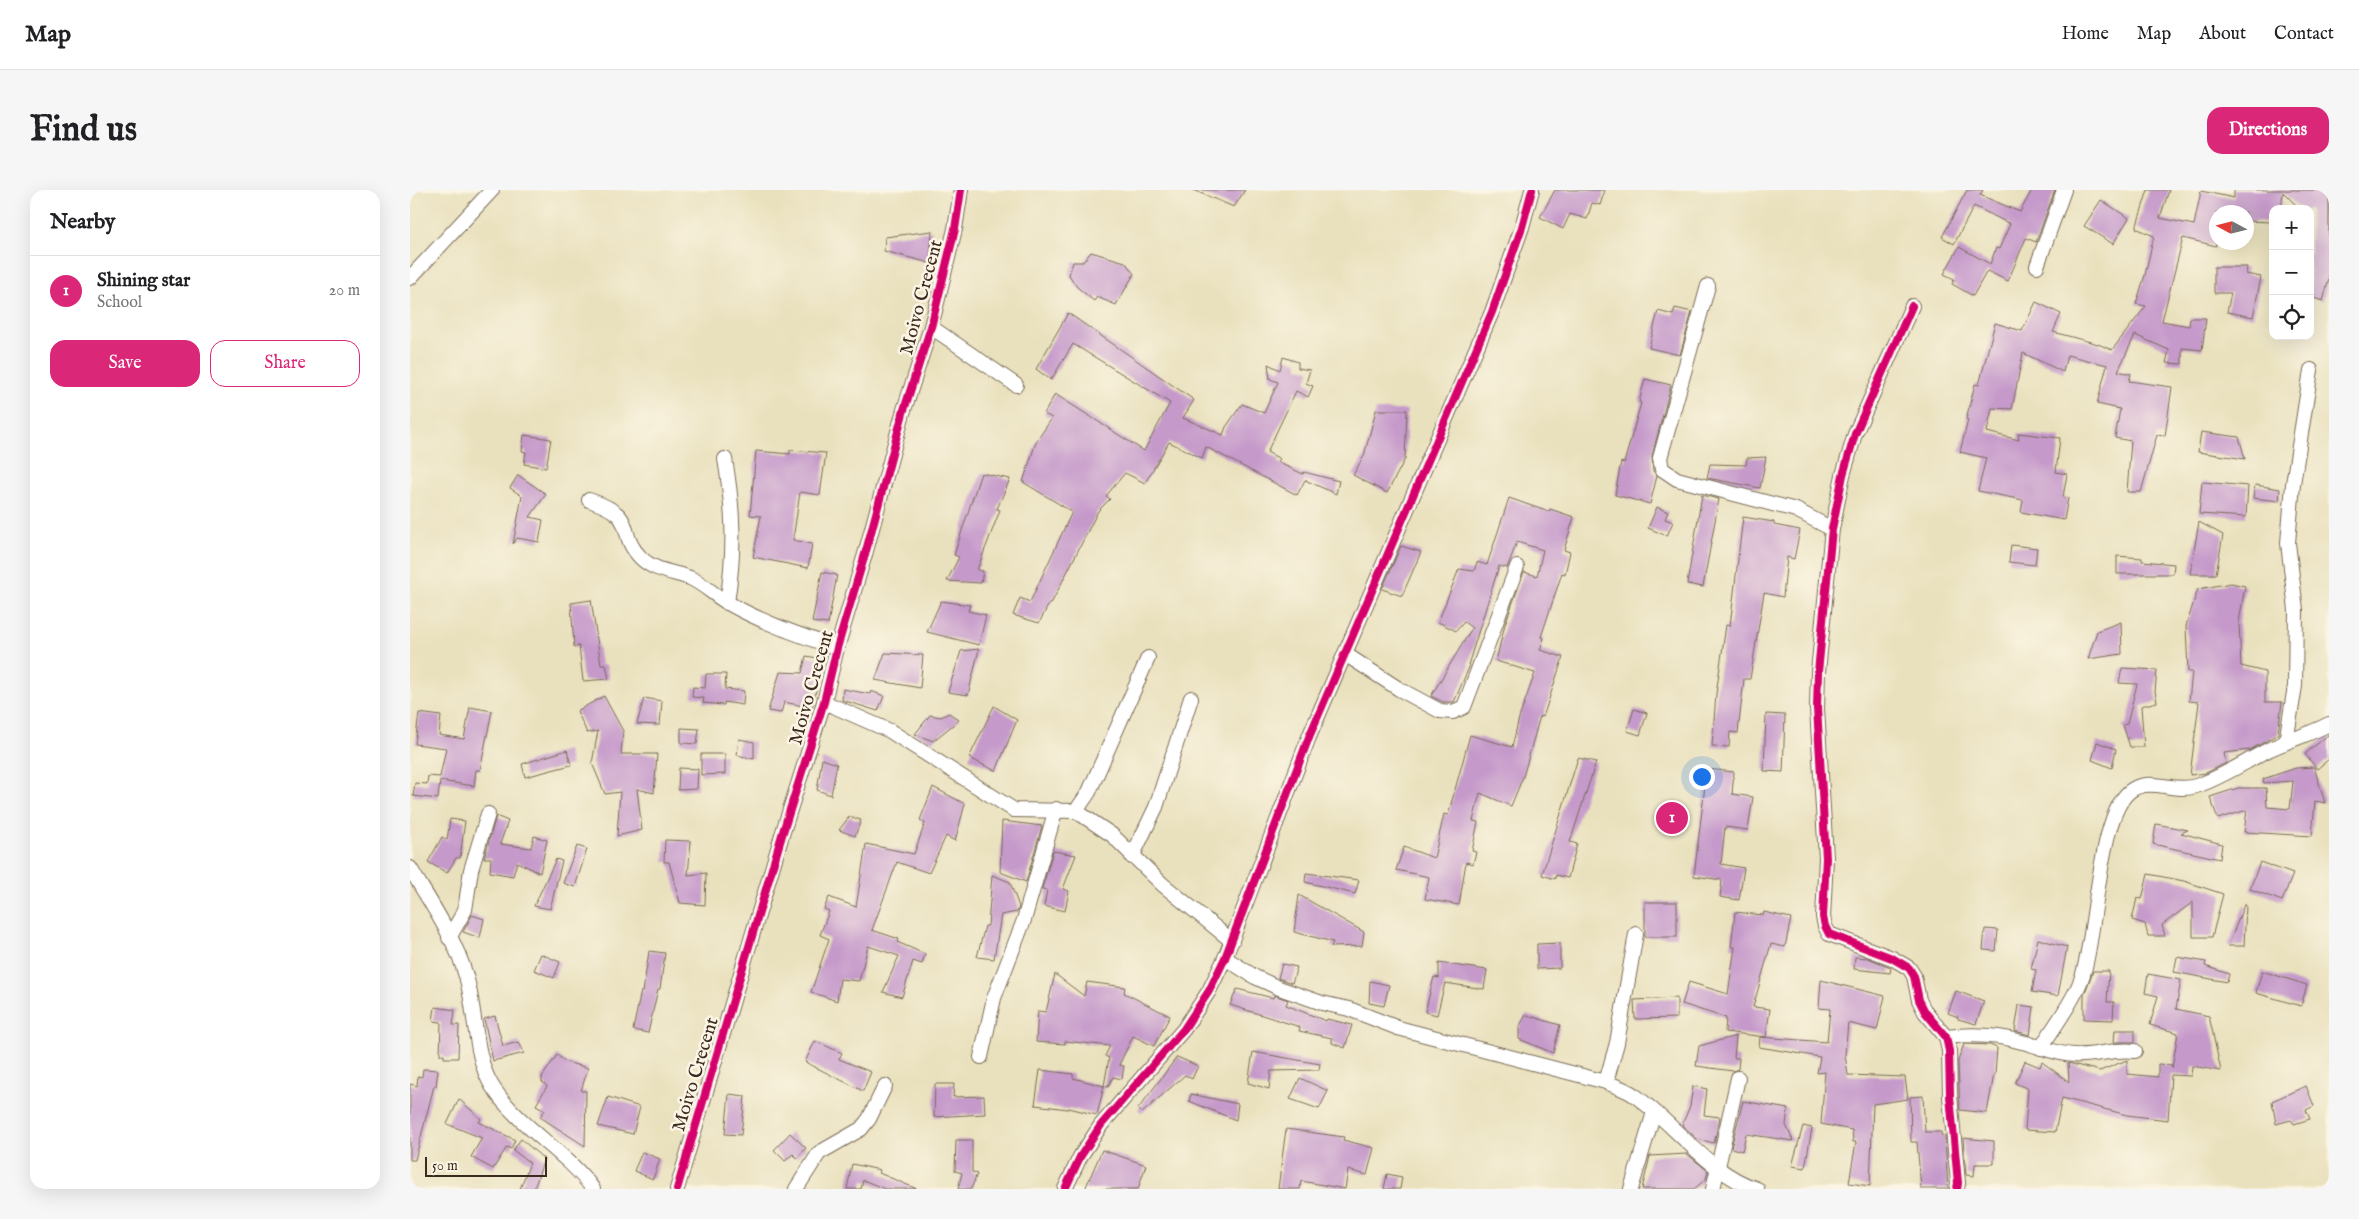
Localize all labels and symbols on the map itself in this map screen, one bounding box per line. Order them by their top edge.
north arrow [2209,205,2254,250]
street label: Moivo Crecent [895,237,949,358]
street label: Moivo Crecent [784,627,840,748]
your location [1689,764,1715,790]
pin: 1 [1656,799,1688,837]
street label: Moivo Crecent [667,1014,725,1135]
scale bar [425,1154,548,1177]

